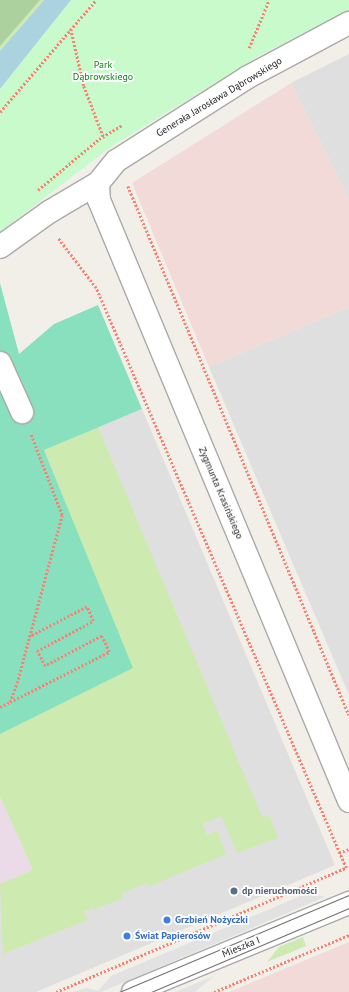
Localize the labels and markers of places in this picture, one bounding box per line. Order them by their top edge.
place label: dp nieruchomości [242,885,317,897]
marker: dp nieruchomości [229,886,239,896]
place label: Grzbień Nożyczki [175,914,248,926]
marker: Grzbień Nożyczki [162,915,172,925]
place label: Świat Papierosów [135,930,210,942]
marker: Świat Papierosów [122,931,132,941]

